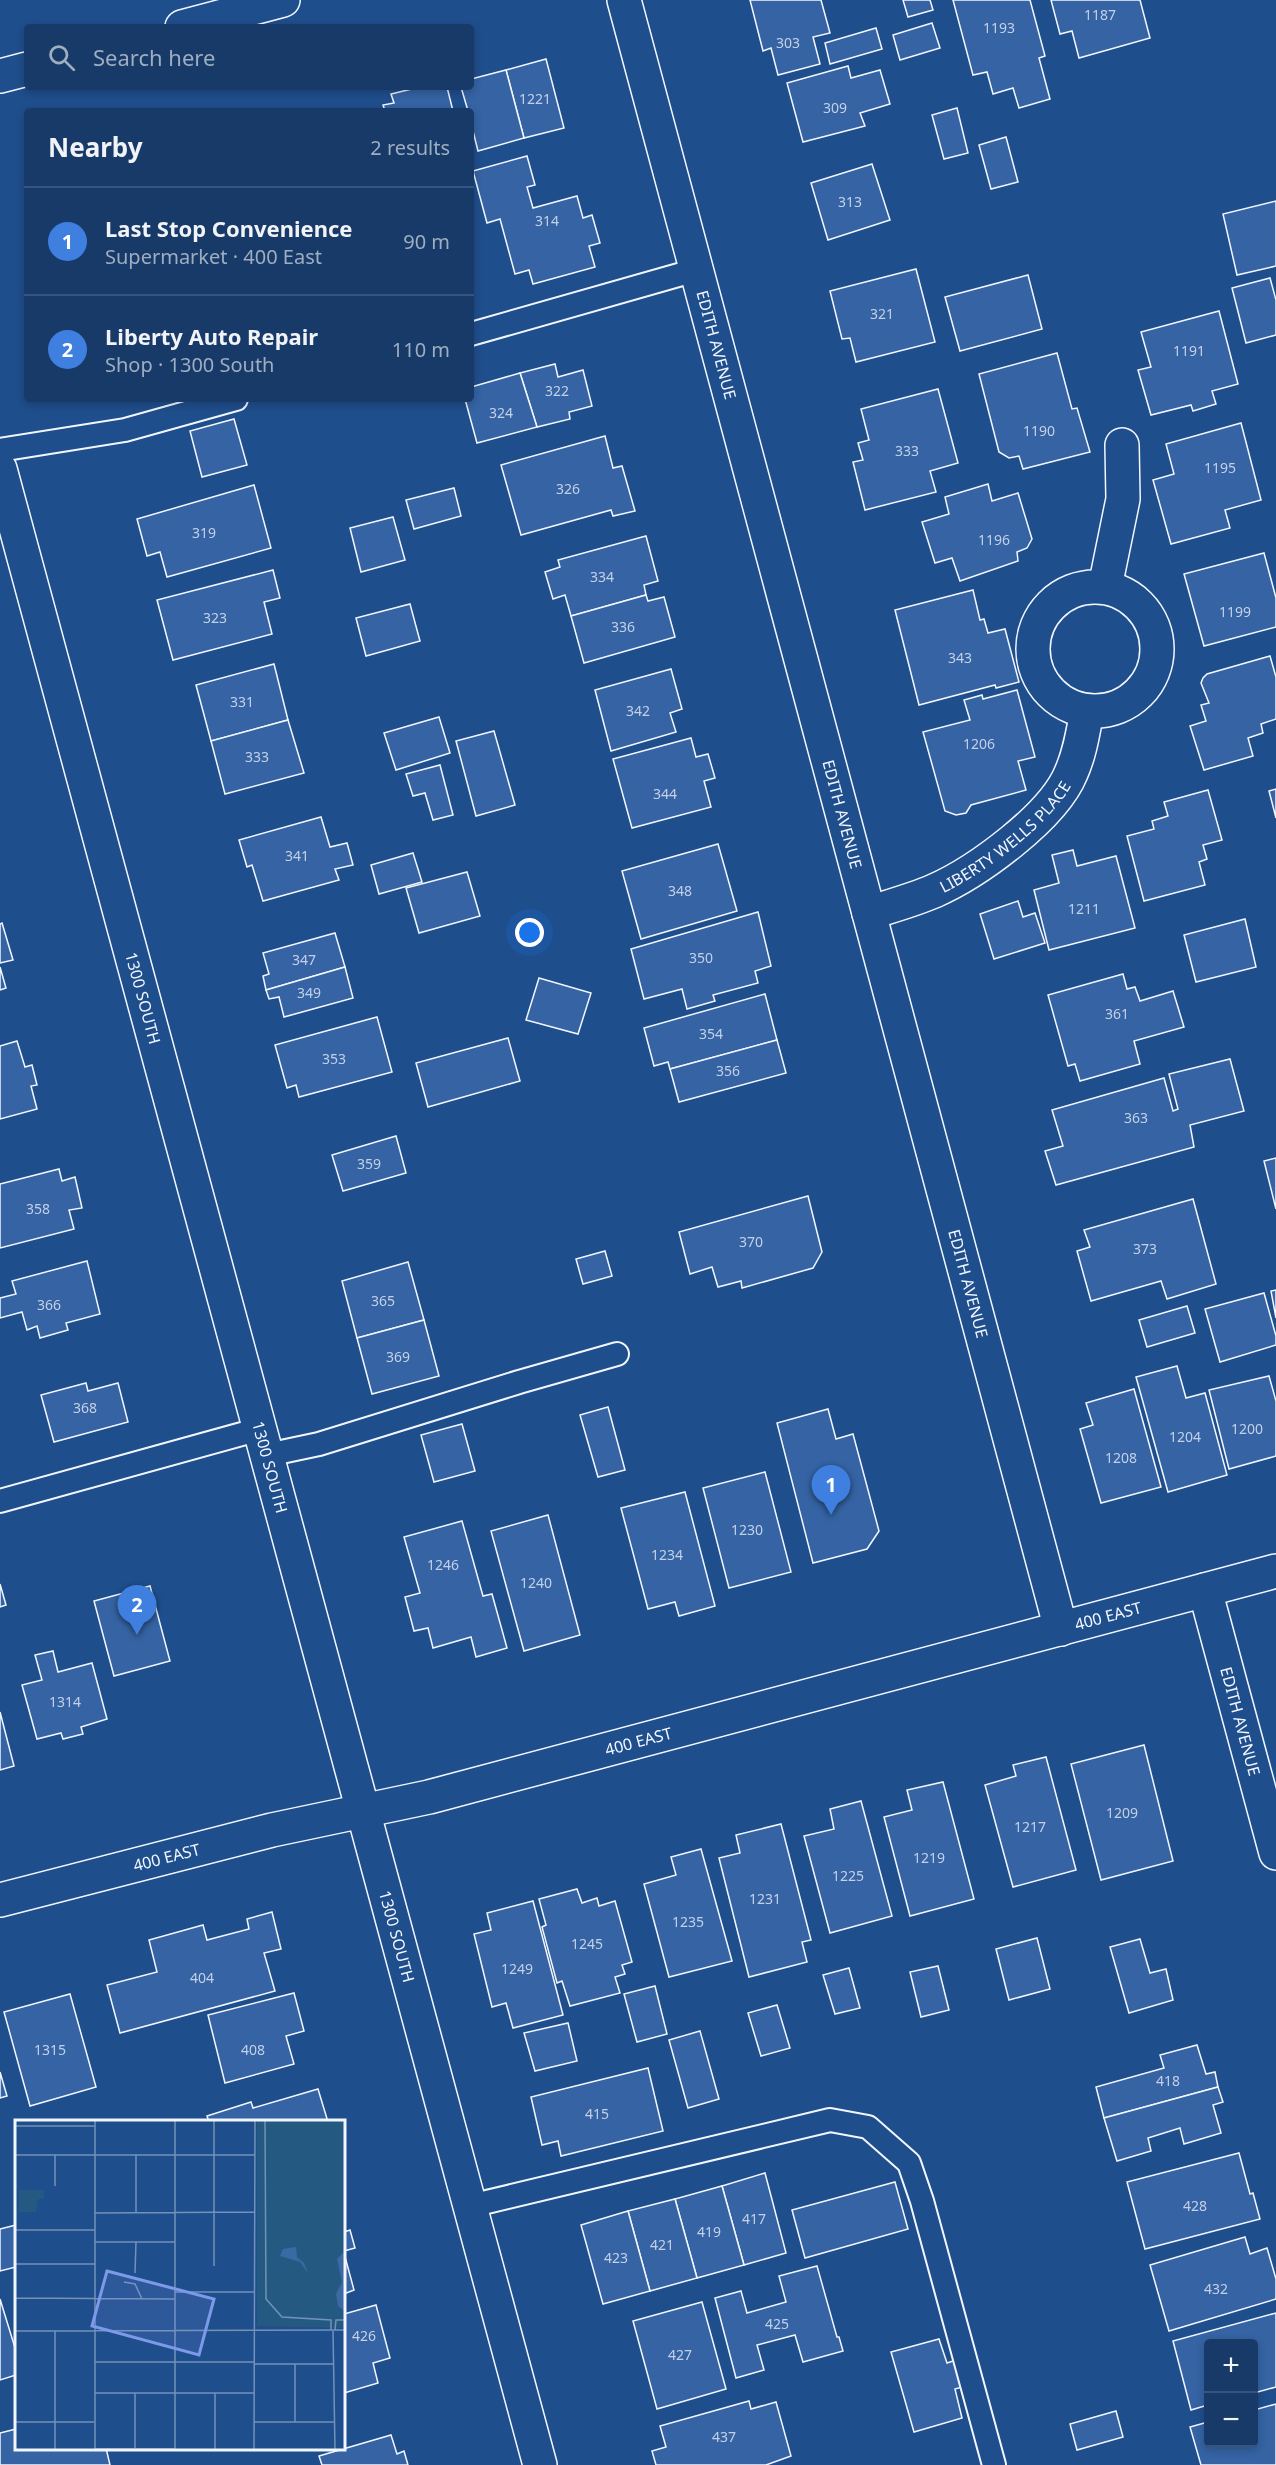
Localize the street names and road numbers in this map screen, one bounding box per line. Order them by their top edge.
street label: EDITH AVENUE [691,288,742,402]
street label: EDITH AVENUE [817,757,868,871]
street label: LIBERTY WELLS PLACE [936,777,1076,898]
street label: 1300 SOUTH [120,949,166,1046]
street label: EDITH AVENUE [943,1227,993,1340]
street label: 1300 SOUTH [247,1419,293,1516]
street label: 400 EAST [1072,1596,1144,1635]
street label: EDITH AVENUE [1215,1664,1266,1778]
street label: 400 EAST [602,1722,674,1761]
street label: 400 EAST [131,1838,203,1876]
street label: 1300 SOUTH [374,1888,420,1985]

